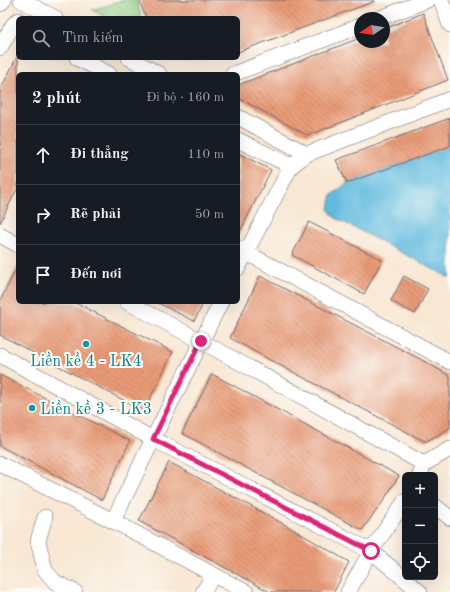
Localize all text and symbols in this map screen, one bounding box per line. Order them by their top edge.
north arrow [354,12,390,48]
search box [16,16,240,60]
icon: search [30,27,52,49]
text: Tìm kiếm [62,31,124,46]
text: 2 phút [32,90,81,107]
text: Đi bộ · 160 m [146,91,224,104]
icon: ahead [32,144,54,166]
text: Đi thẳng [70,147,129,162]
text: 110 m [187,148,224,161]
icon: right [32,204,54,226]
text: Rẽ phải [70,207,121,222]
text: 50 m [195,208,224,221]
icon: arrive [32,264,54,286]
text: Đến nơi [70,267,122,282]
route end [192,332,210,350]
marker: Liền kề 4 - LK4 [81,339,91,349]
place label: Liền kề 4 - LK4 [30,351,142,370]
place label: Liền kề 3 - LK3 [40,399,152,418]
marker: Liền kề 3 - LK3 [27,403,37,413]
map controls [402,472,438,580]
button: + [402,472,438,508]
button: − [402,508,438,544]
route start [362,542,380,560]
button: locate [402,544,438,580]

